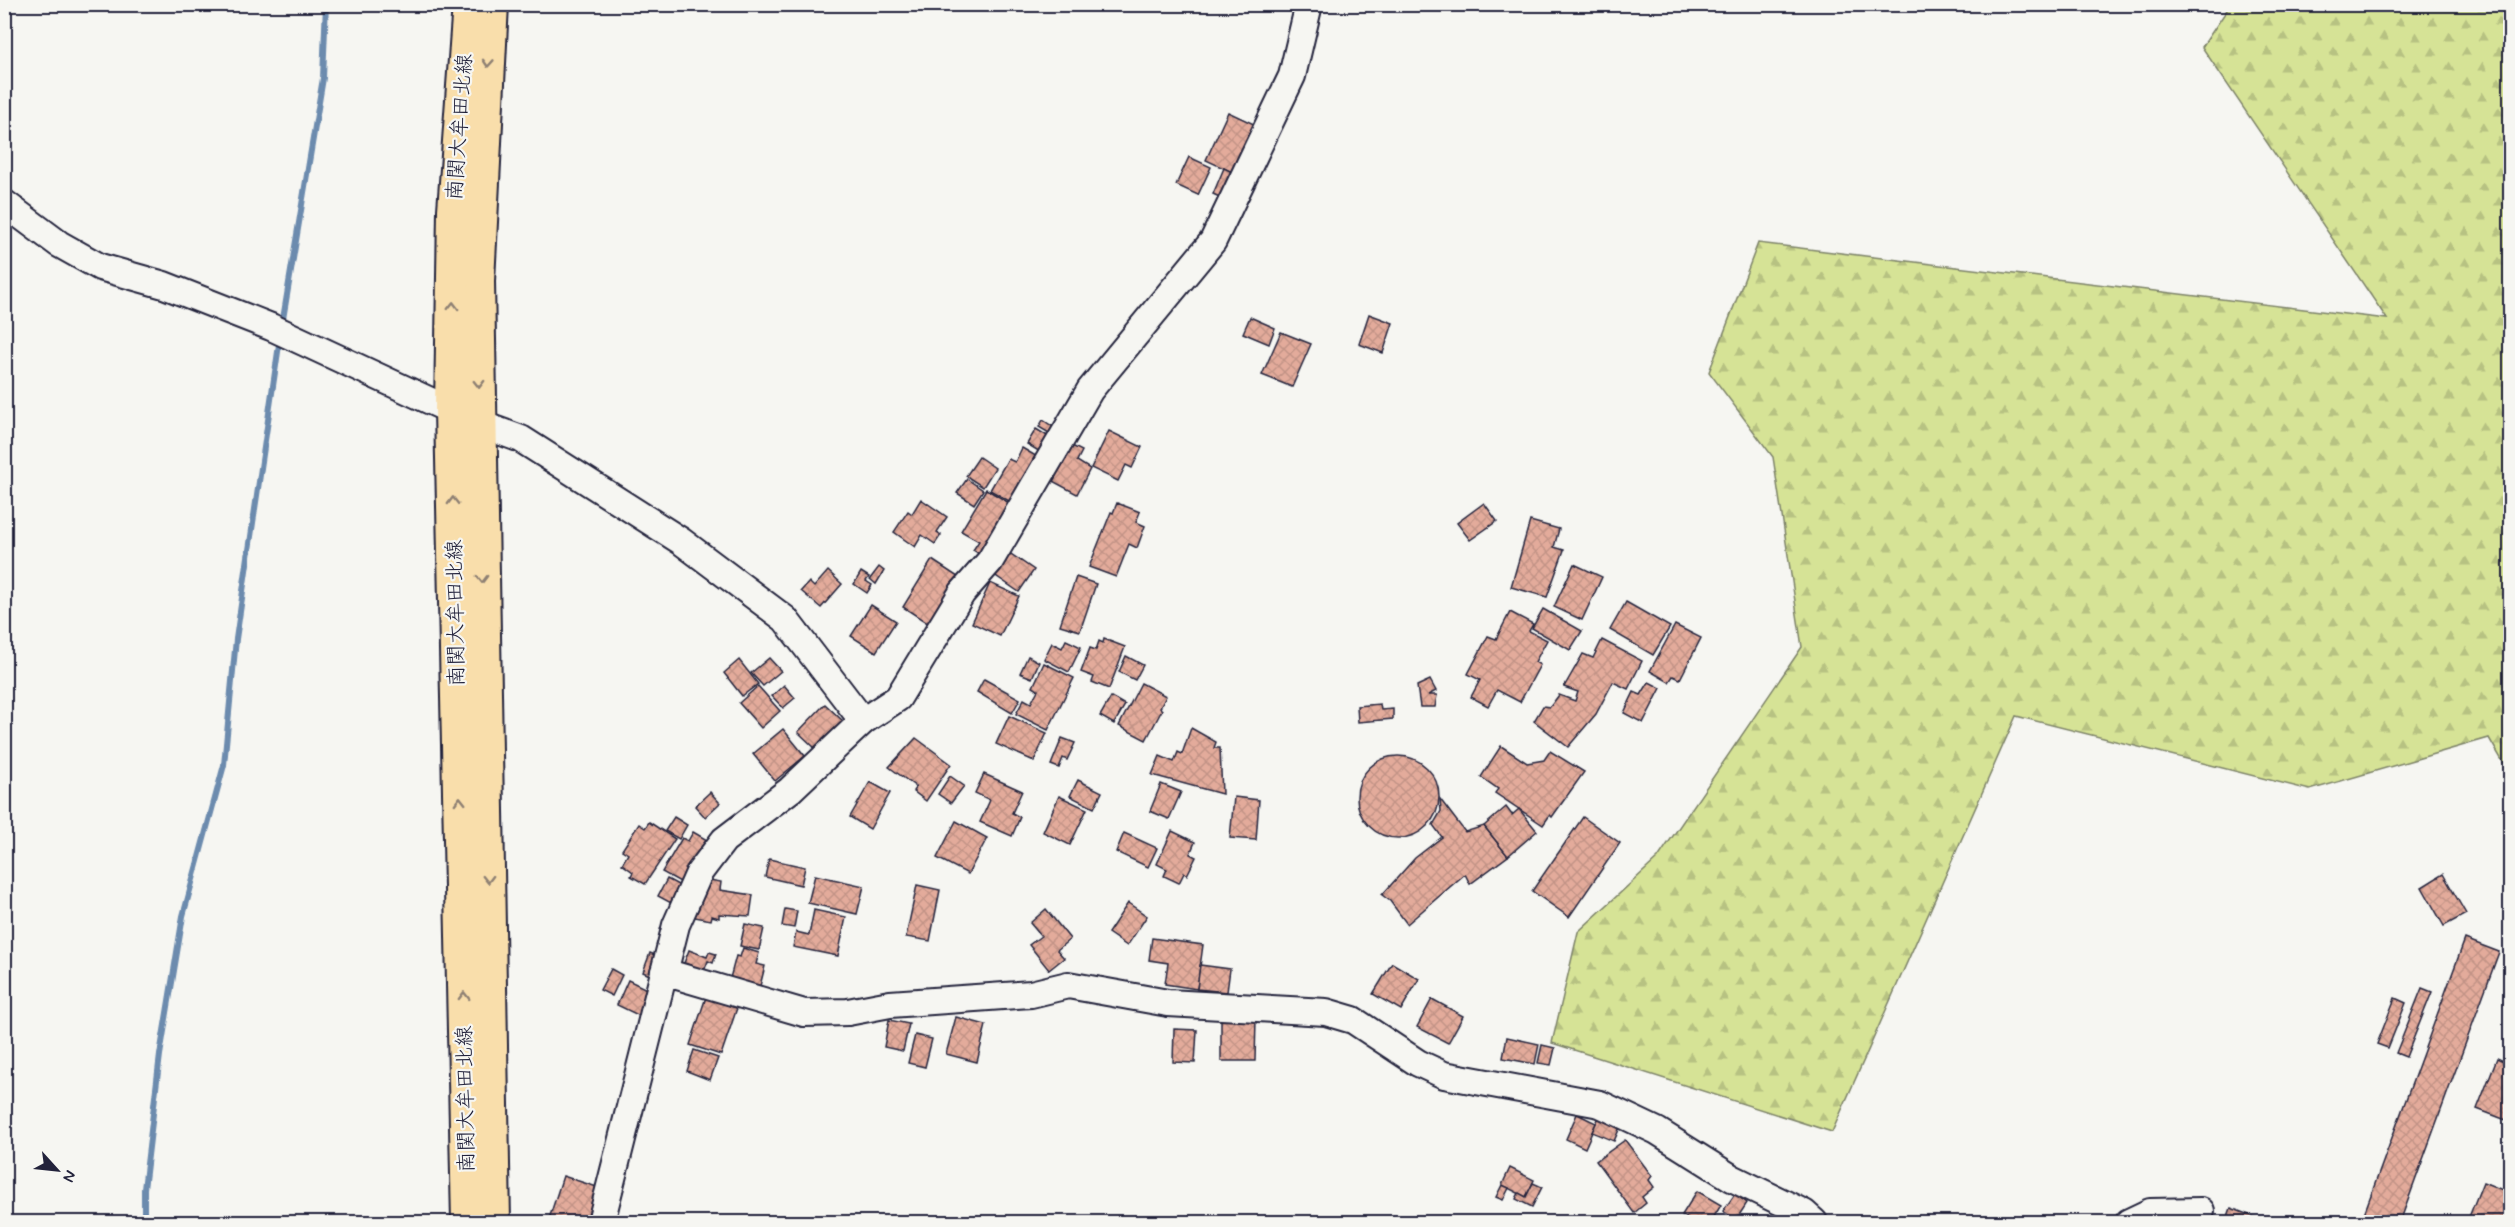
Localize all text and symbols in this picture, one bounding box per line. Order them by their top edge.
street label: 南関大牟田北線 [441,53,479,201]
one-way arrow [482,58,495,67]
one-way arrow [447,302,459,311]
one-way arrow [473,379,485,388]
one-way arrow [447,497,460,506]
street label: 南関大牟田北線 [441,539,471,687]
one-way arrow [476,574,489,583]
one-way arrow [453,797,466,806]
one-way arrow [482,874,494,883]
one-way arrow [457,992,470,1001]
street label: 南関大牟田北線 [451,1025,481,1173]
north arrow [27,1140,87,1200]
text: N [57,1167,81,1186]

